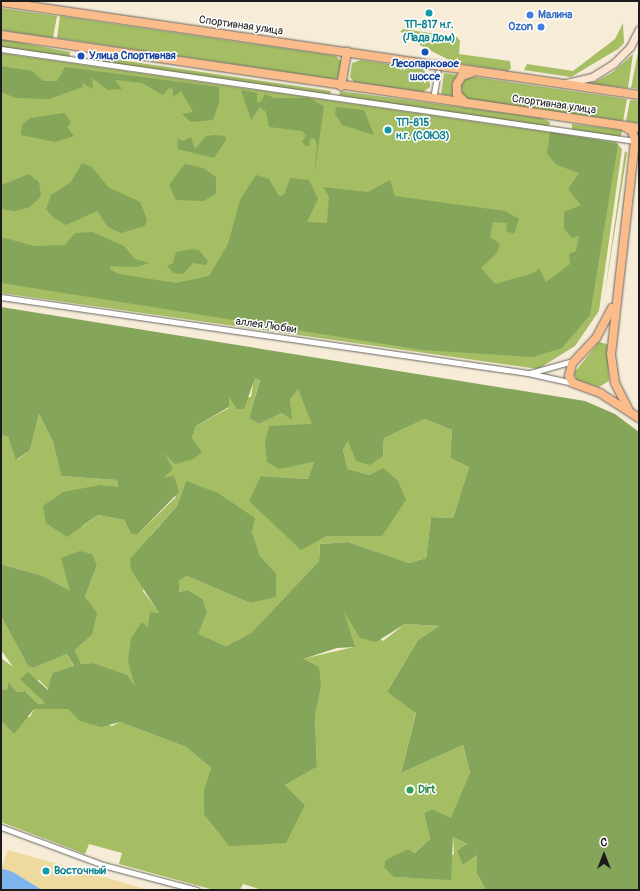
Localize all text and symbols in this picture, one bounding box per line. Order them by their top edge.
marker: ТП-817 н.г. (Лада Дом) [424,8,434,18]
place label: Малина [538,8,572,22]
marker: Малина [525,10,535,20]
street label: Спортивная улица [198,14,284,38]
place label: ТП-817 н.г. (Лада Дом) [403,19,455,45]
place label: Ozon [508,20,533,34]
marker: Ozon [536,22,546,32]
marker: Лесопарковое шоссе [420,47,430,57]
place label: Улица Спортивная [89,49,176,63]
marker: Улица Спортивная [76,51,86,61]
place label: Лесопарковое шоссе [391,58,459,84]
street label: Спортивная улица [511,93,597,117]
place label: ТП-815 н.г. (СОЮЗ) [396,117,450,143]
marker: ТП-815 н.г. (СОЮЗ) [383,125,393,135]
street label: аллея Любви [235,315,297,337]
place label: Dirt [418,783,435,797]
marker: Dirt [405,785,415,795]
north arrow [584,835,624,875]
text: С [601,836,607,849]
place label: Восточный [54,864,106,878]
marker: Восточный [41,866,51,876]

